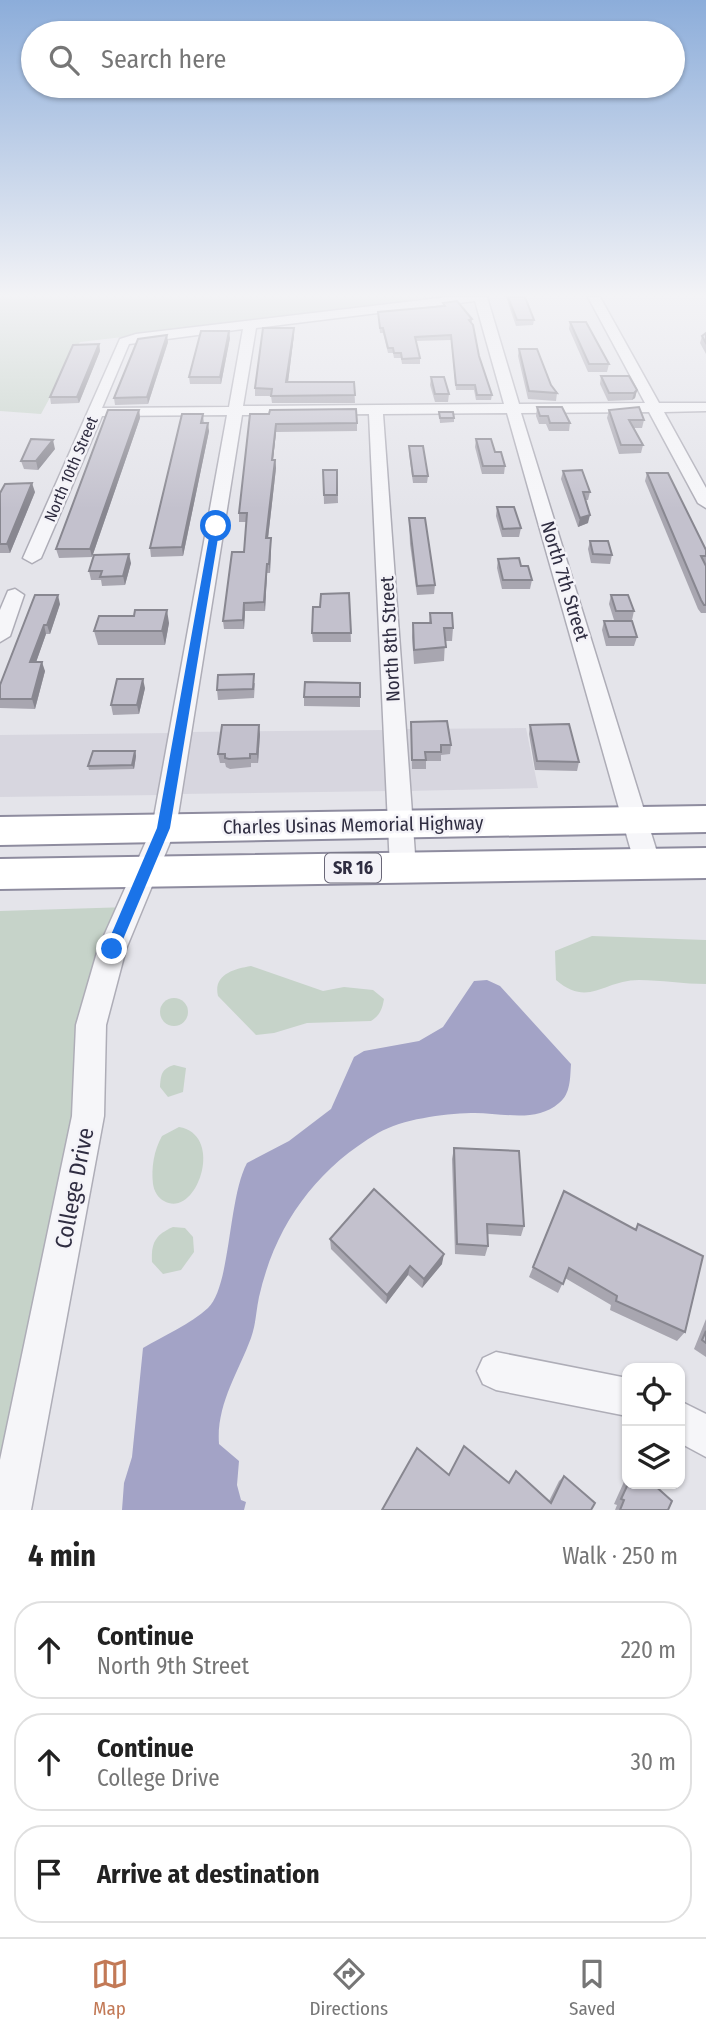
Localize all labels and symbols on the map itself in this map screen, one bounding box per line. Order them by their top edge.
street label: North 10th Street [40,413,102,524]
route start [200,510,231,541]
street label: North 7th Street [536,518,594,644]
street label: North 8th Street [375,575,405,702]
street label: Charles Usinas Memorial Highway [223,811,484,839]
road number: SR 16 [325,854,381,882]
route end [96,933,127,964]
street label: College Drive [49,1125,99,1251]

